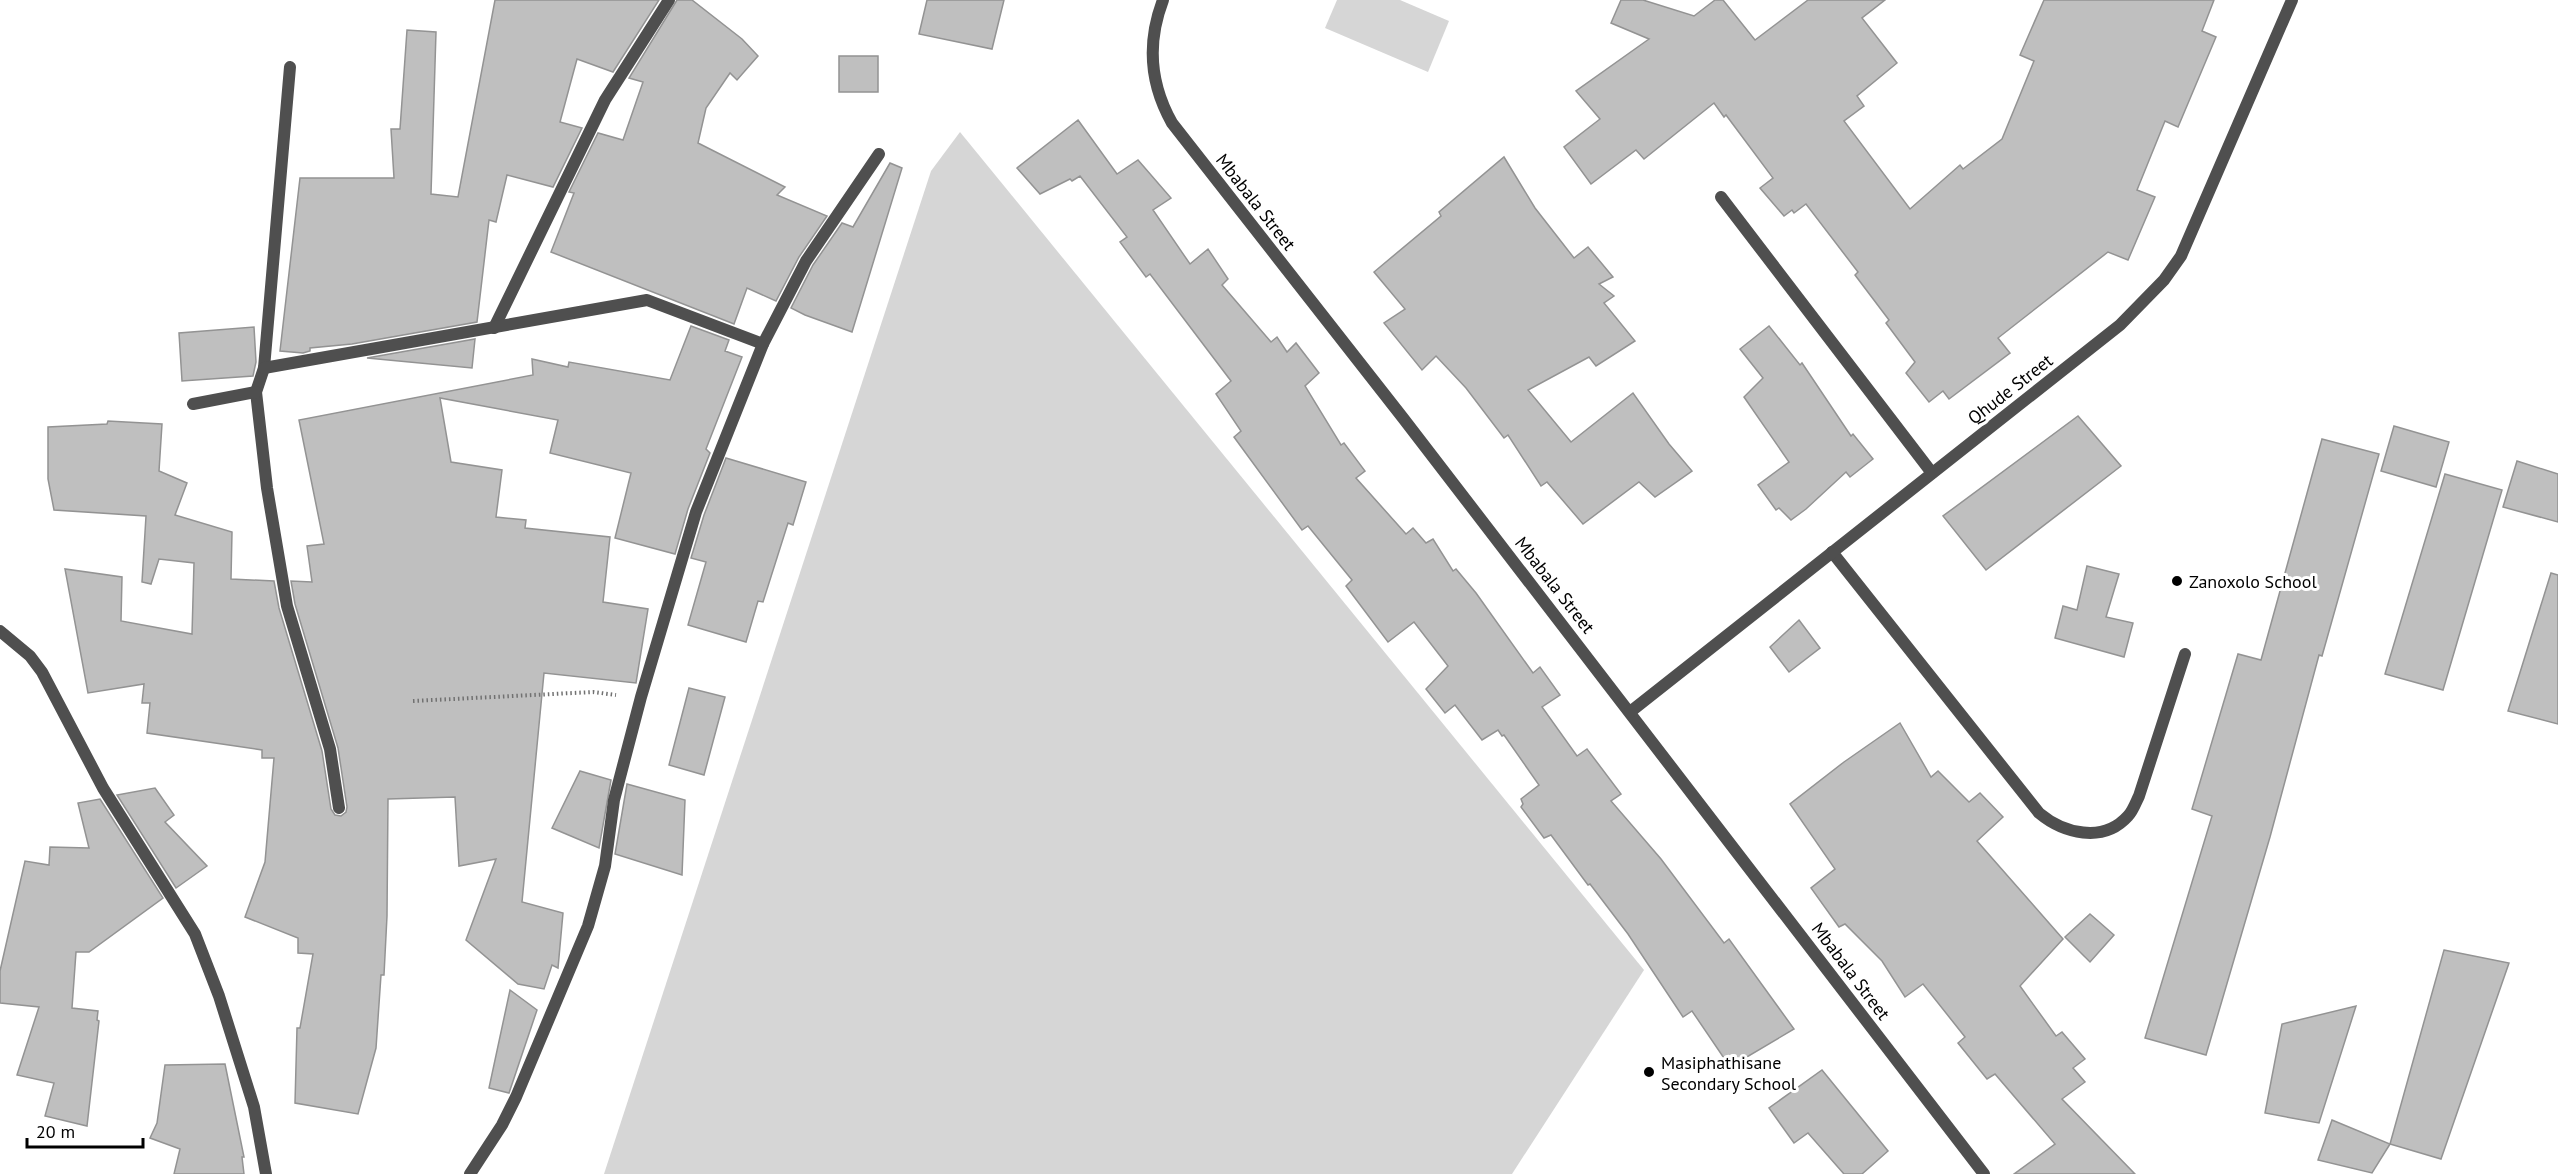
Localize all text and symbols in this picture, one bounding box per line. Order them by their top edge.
street label: Mbabala Street [1211,149,1301,255]
street label: Qhude Street [1963,349,2057,429]
street label: Mbabala Street [1510,532,1600,638]
place label: Zanoxolo School [2189,570,2317,593]
marker: Zanoxolo School [2170,574,2184,588]
street label: Mbabala Street [1807,918,1895,1024]
place label: Masiphathisane Secondary School [1661,1051,1797,1095]
marker: Masiphathisane Secondary School [1642,1065,1656,1079]
scale bar [27,1111,142,1149]
text: 20 m [36,1120,75,1143]

